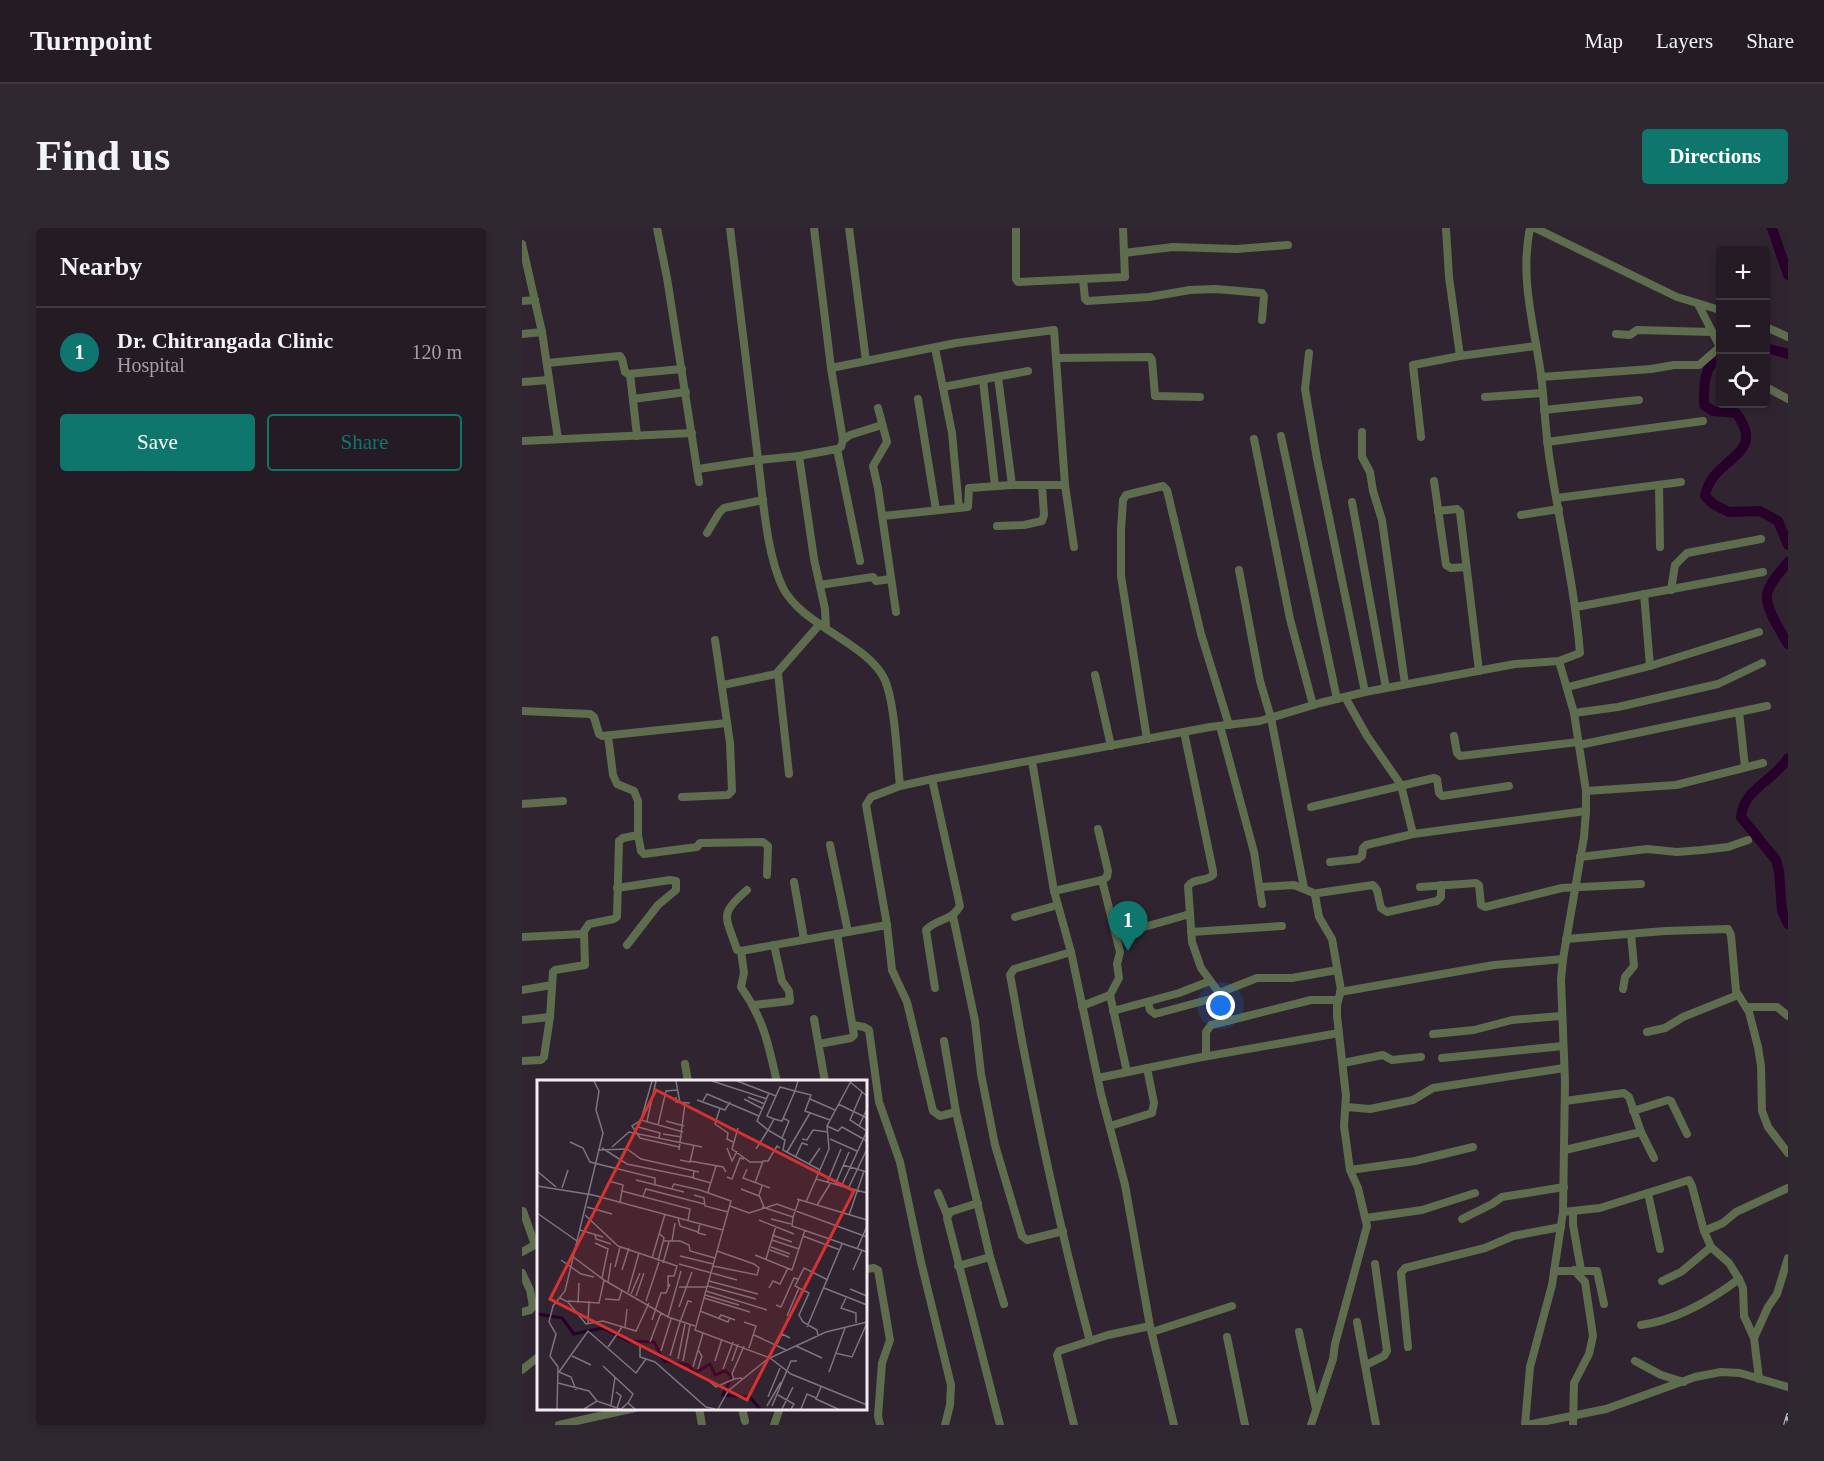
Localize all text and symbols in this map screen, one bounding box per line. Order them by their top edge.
text: Turnpoint [30,25,152,56]
text: Map [1585,29,1623,53]
text: Layers [1656,29,1713,53]
text: Share [1746,29,1794,53]
button: Directions [1642,129,1788,184]
text: Find us [36,133,170,179]
map controls [1716,246,1770,408]
button: + [1716,246,1770,300]
text: Nearby [60,252,142,281]
button: − [1716,300,1770,354]
text: Dr. Chitrangada Clinic [117,328,333,353]
text: 1 [75,341,85,363]
text: 120 m [411,341,462,363]
text: Hospital [117,354,185,376]
button: locate [1716,354,1770,408]
button: Save [60,414,255,471]
button: Share [267,414,462,471]
pin: 1 [1108,902,1148,951]
your location [1206,991,1235,1020]
inset map [537,1080,867,1410]

